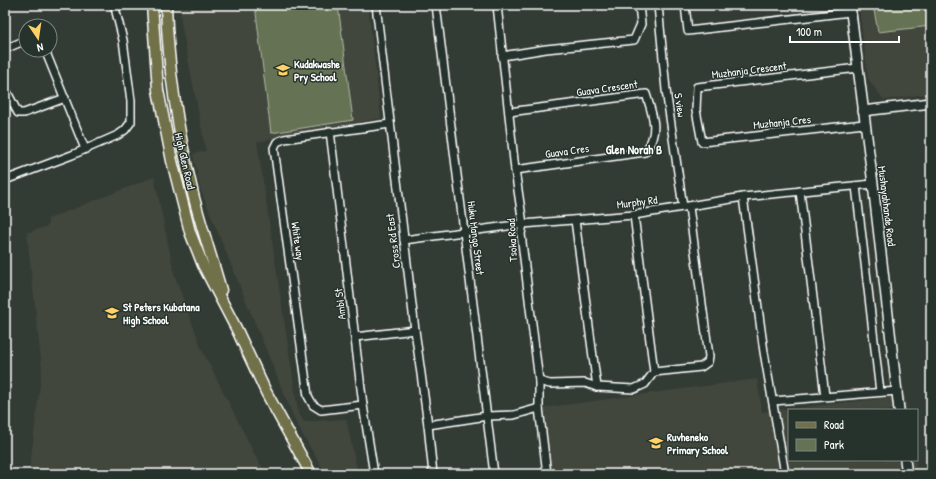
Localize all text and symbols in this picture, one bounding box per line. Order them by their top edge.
north arrow [18,18,58,58]
scale bar [790,18,899,44]
text: 100 m [796,23,822,40]
text: N [36,40,45,55]
place label: Kudakwashe Pry School [294,57,341,85]
street label: Muzhanja Crescent [711,58,787,82]
school or university icon: Kudakwashe Pry School [275,62,291,78]
street label: Guava Crescent [576,77,639,99]
street label: S view [671,92,689,118]
street label: Muzhanja Cres [752,112,812,132]
street label: High Glen Road [172,131,198,191]
street label: Guava Cres [544,141,590,161]
district label: Glen Norah B [606,141,662,158]
street label: Mushayabhande Road [875,165,899,248]
street label: Murphy Rd [616,192,659,211]
street label: Huku Mango Street [465,200,488,276]
street label: Cross Rd East [383,213,403,269]
street label: Tsoka Road [504,217,520,262]
street label: White way [288,221,308,261]
street label: Ambi St [331,287,349,320]
place label: St Peters Kubatana High School [123,300,200,328]
school or university icon: St Peters Kubatana High School [104,305,120,321]
legend [788,409,918,461]
text: Road [824,416,844,433]
place label: Ruvheneko Primary School [667,430,729,458]
school or university icon: Ruvheneko Primary School [648,435,664,451]
text: Park [824,436,844,453]

